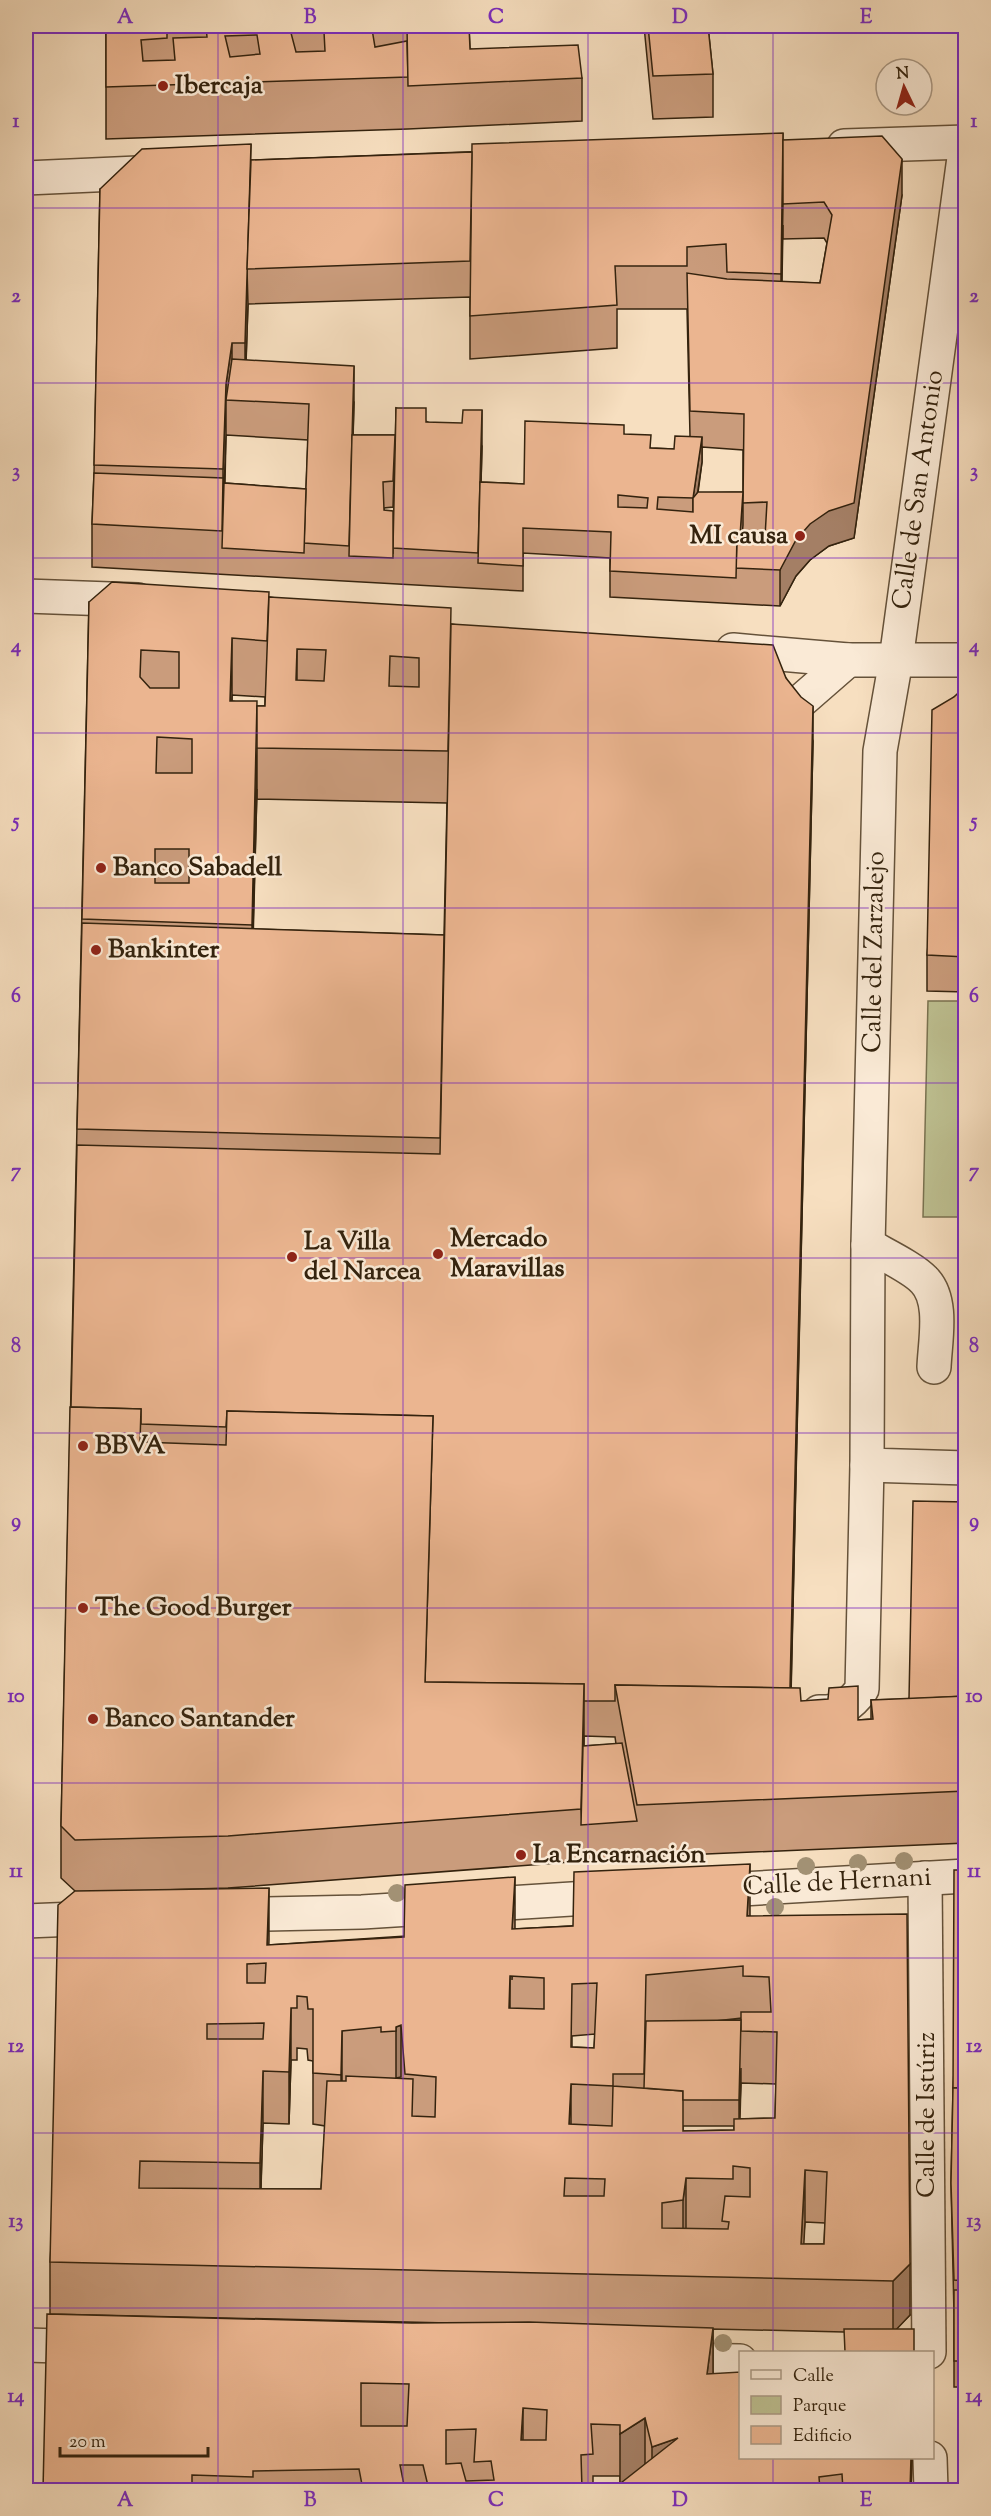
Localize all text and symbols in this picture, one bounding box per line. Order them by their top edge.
text: A [117,4,134,33]
text: B [304,4,317,33]
text: C [488,4,504,33]
text: D [672,4,688,33]
text: E [860,4,873,33]
north arrow [874,57,934,117]
text: N [896,63,910,87]
place label: Ibercaja [175,68,263,105]
marker: Ibercaja [156,79,170,93]
text: 1 [13,108,20,137]
text: 1 [971,108,978,137]
text: 2 [11,283,21,312]
text: 2 [969,283,979,312]
street label: Calle de San Antonio [884,368,954,612]
text: 3 [12,458,20,487]
text: 3 [970,458,978,487]
place label: MI causa [689,518,788,555]
marker: MI causa [793,529,807,543]
text: 4 [10,633,21,662]
text: 4 [968,633,979,662]
text: 5 [11,808,20,837]
text: 5 [969,808,978,837]
place label: Banco Sabadell [113,850,283,887]
street label: Calle del Zarzalejo [855,851,895,1053]
marker: Banco Sabadell [94,861,108,875]
place label: Bankinter [108,932,219,969]
marker: Bankinter [89,943,103,957]
text: 6 [11,983,21,1012]
text: 6 [969,983,979,1012]
text: 7 [11,1158,22,1187]
text: 7 [969,1158,980,1187]
place label: Mercado Maravillas [450,1221,565,1288]
place label: La Villa del Narcea [304,1224,421,1291]
marker: Mercado Maravillas [431,1247,445,1261]
marker: La Villa del Narcea [285,1250,299,1264]
text: 8 [11,1333,21,1362]
text: 8 [969,1333,979,1362]
place label: BBVA [95,1428,166,1465]
marker: BBVA [76,1439,90,1453]
text: 9 [11,1508,21,1537]
text: 9 [969,1508,979,1537]
place label: The Good Burger [95,1590,292,1627]
marker: The Good Burger [76,1601,90,1615]
text: 10 [7,1683,25,1712]
text: 10 [965,1683,983,1712]
place label: Banco Santander [105,1701,295,1738]
marker: Banco Santander [86,1712,100,1726]
place label: La Encarnación [533,1837,706,1874]
marker: La Encarnación [514,1848,528,1862]
text: 11 [9,1858,23,1887]
text: 11 [967,1858,981,1887]
street label: Calle de Hernani [742,1860,932,1906]
street label: Calle de Istúriz [909,2032,946,2198]
text: 12 [8,2033,25,2062]
text: 12 [966,2033,983,2062]
text: 13 [9,2208,23,2237]
text: 13 [967,2208,981,2237]
legend [739,2351,934,2459]
text: Calle [793,2364,834,2390]
text: 14 [8,2383,24,2412]
text: 14 [966,2383,982,2412]
text: Parque [793,2394,846,2420]
scale bar [60,2420,208,2458]
text: Edificio [793,2424,852,2450]
text: 20 m [69,2430,106,2456]
text: A [117,2487,134,2516]
text: B [304,2487,317,2516]
text: C [488,2487,504,2516]
text: D [672,2487,688,2516]
text: E [860,2487,873,2516]

